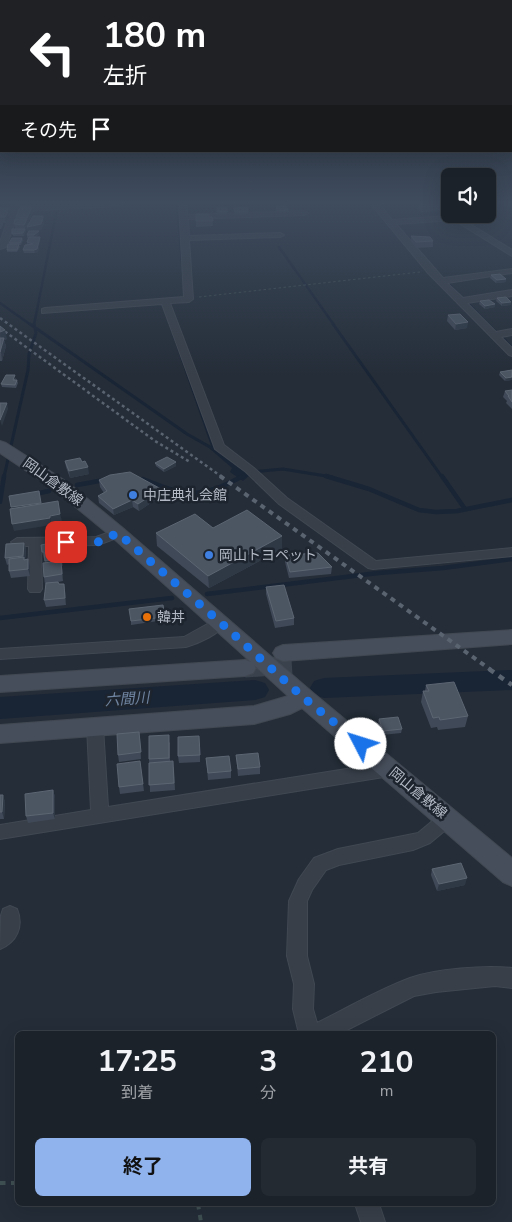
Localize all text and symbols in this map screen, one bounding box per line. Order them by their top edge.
text: 180 m [103,12,206,59]
icon: left [20,20,85,85]
text: 左折 [103,61,147,91]
icon: arrive [87,115,115,143]
text: その先 [20,118,77,144]
map controls [441,168,496,223]
button: sound [441,168,496,223]
street label: 岡山倉敷線 [19,454,87,510]
place label: 中庄典礼会館 [143,486,227,505]
marker: 中庄典礼会館 [127,489,139,501]
pin [45,521,87,563]
icon: arrive [52,528,80,556]
place label: 岡山トヨペット [219,546,317,565]
marker: 岡山トヨペット [203,549,215,561]
place label: 韓丼 [157,608,185,627]
marker: 韓丼 [141,611,153,623]
water label: 六間川 [104,687,152,711]
position arrow [334,717,386,769]
street label: 岡山倉敷線 [385,763,451,823]
text: 17:25 [97,1041,177,1082]
text: 3 [259,1041,277,1082]
text: 210 [360,1042,414,1083]
text: m [380,1080,393,1102]
text: 到着 [121,1082,153,1104]
text: 分 [260,1082,276,1104]
button: 終了 [35,1138,251,1196]
button: 共有 [261,1138,476,1196]

